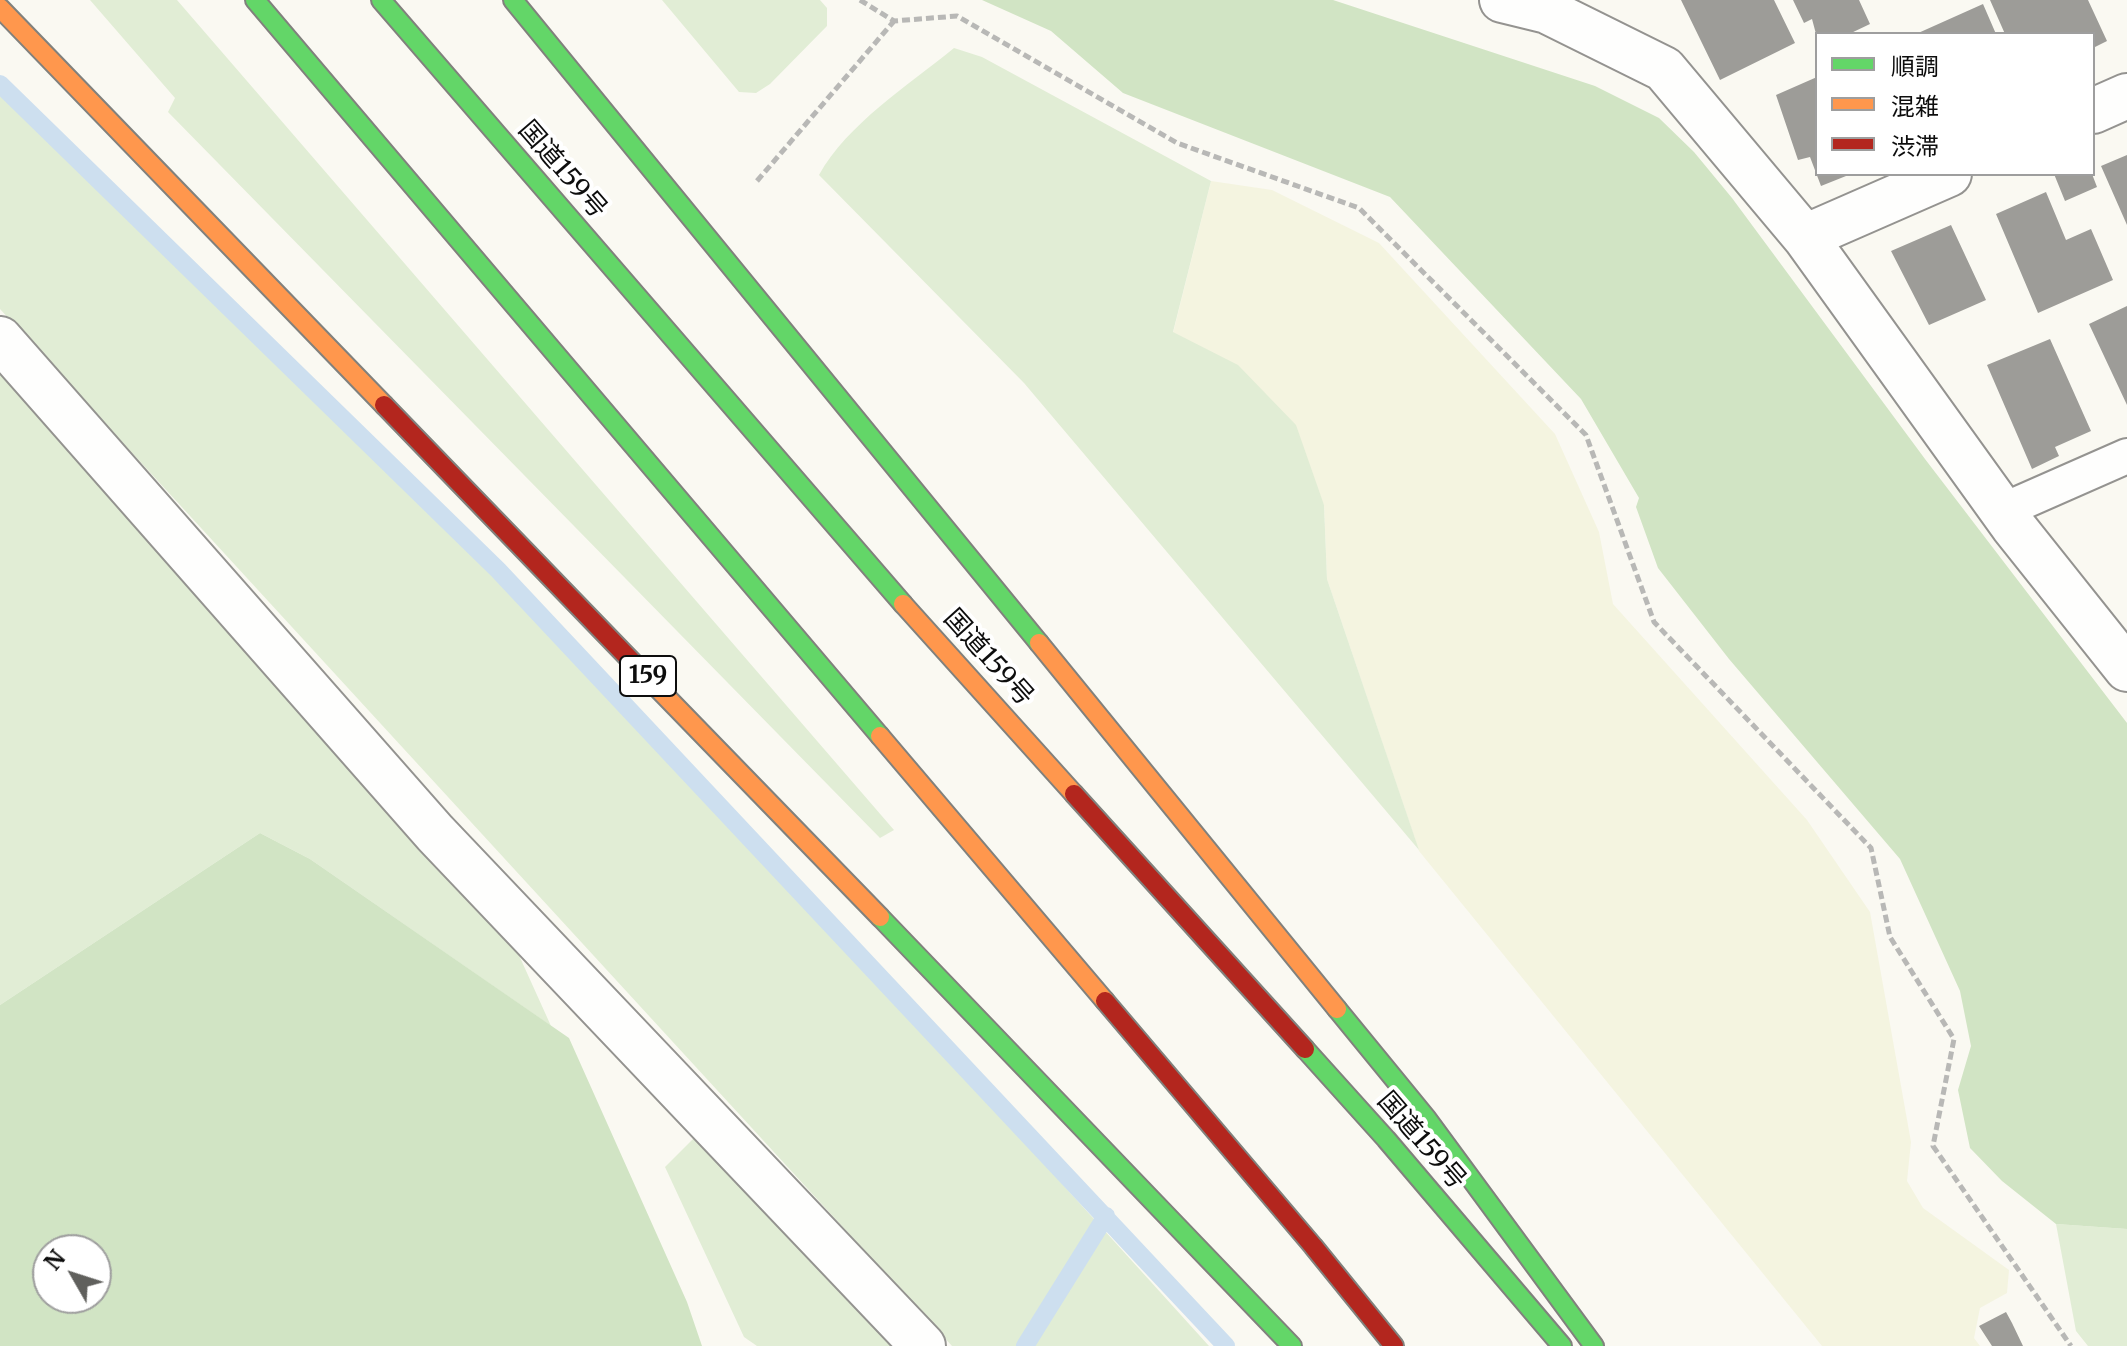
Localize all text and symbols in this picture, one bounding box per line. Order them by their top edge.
legend [1815,32,2095,176]
text: 順調 [1891,51,1939,82]
text: 混雑 [1891,91,1939,122]
street label: 国道159号 [511,115,613,225]
text: 渋滞 [1891,131,1939,162]
street label: 国道159号 [937,603,1039,713]
road number: 159 [620,656,676,696]
street label: 国道159号 [1370,1086,1472,1196]
north arrow [32,1234,112,1314]
text: N [39,1245,71,1276]

